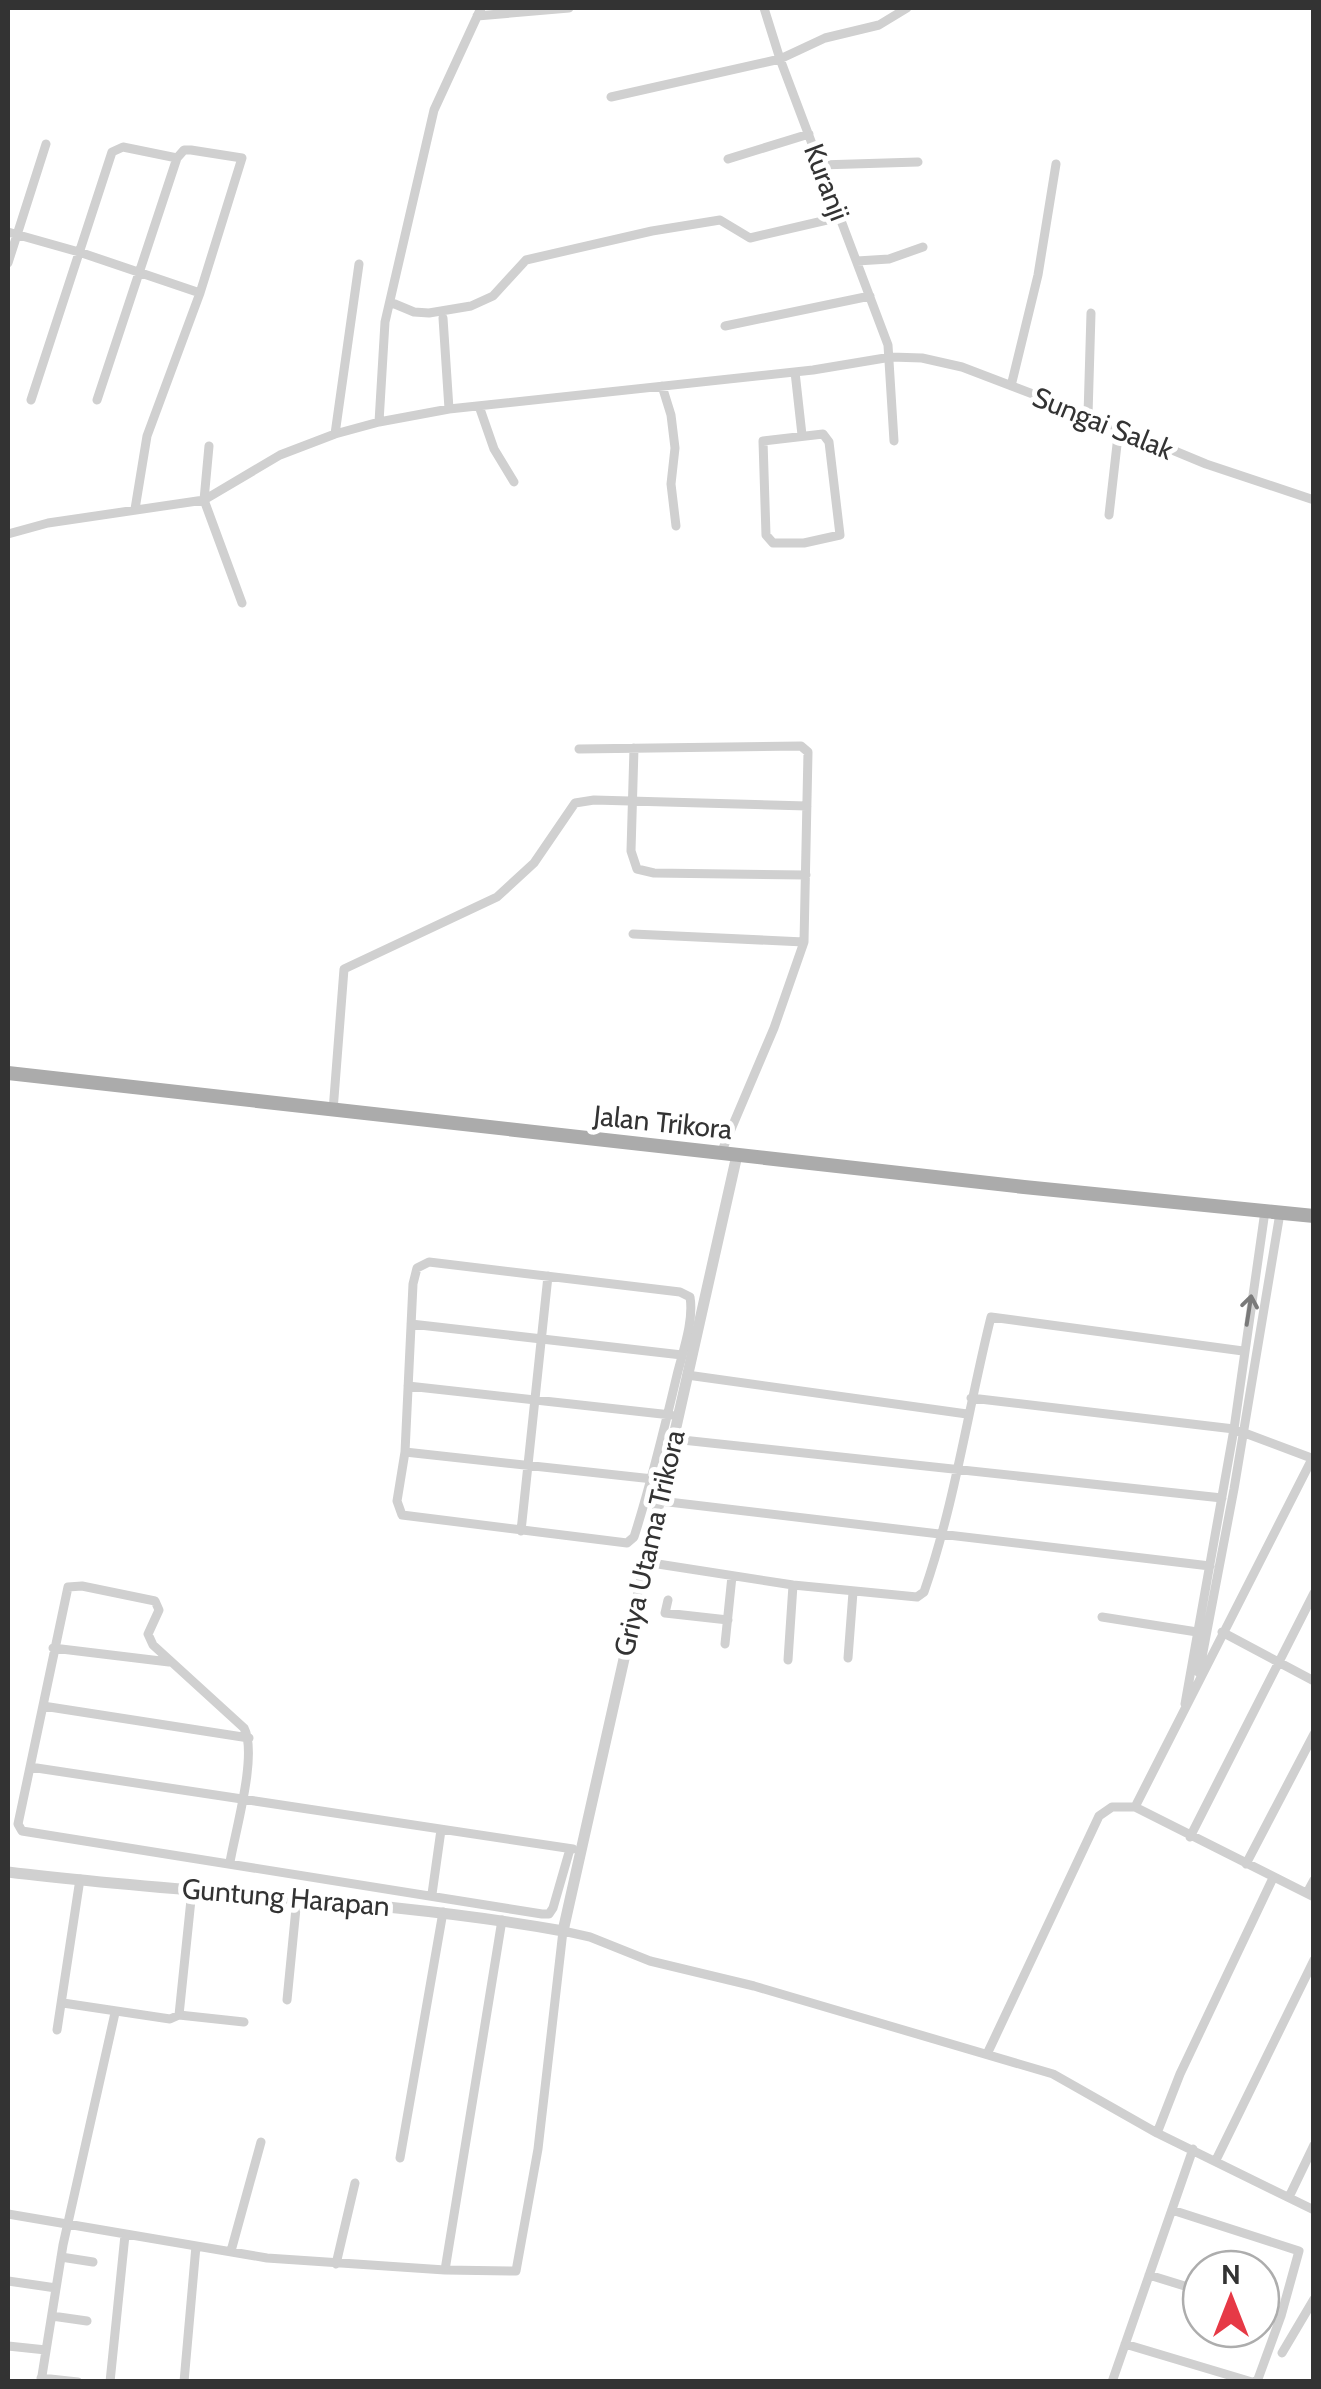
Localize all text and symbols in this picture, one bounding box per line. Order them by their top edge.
street label: Kuranji [797,139,857,225]
street label: Sungai Salak [1028,379,1179,467]
street label: Jalan Trikora [591,1098,734,1146]
one-way arrow [1241,1294,1259,1326]
street label: Griya Utama Trikora [606,1426,692,1659]
street label: Guntung Harapan [181,1871,391,1923]
north arrow [1181,2249,1281,2349]
text: N [1221,2257,1241,2291]

